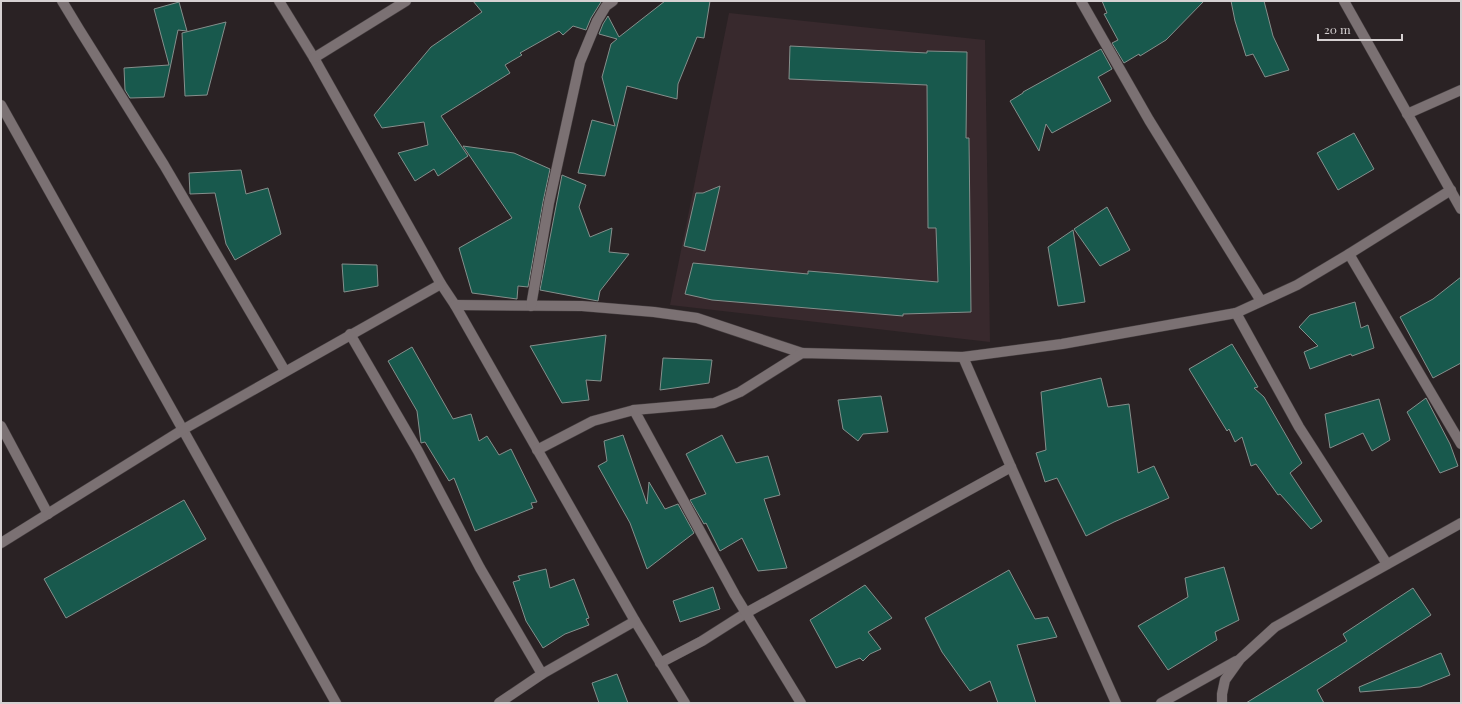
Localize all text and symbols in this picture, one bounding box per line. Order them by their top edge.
scale bar [1318,16,1402,42]
text: 20 m [1324,21,1351,37]

